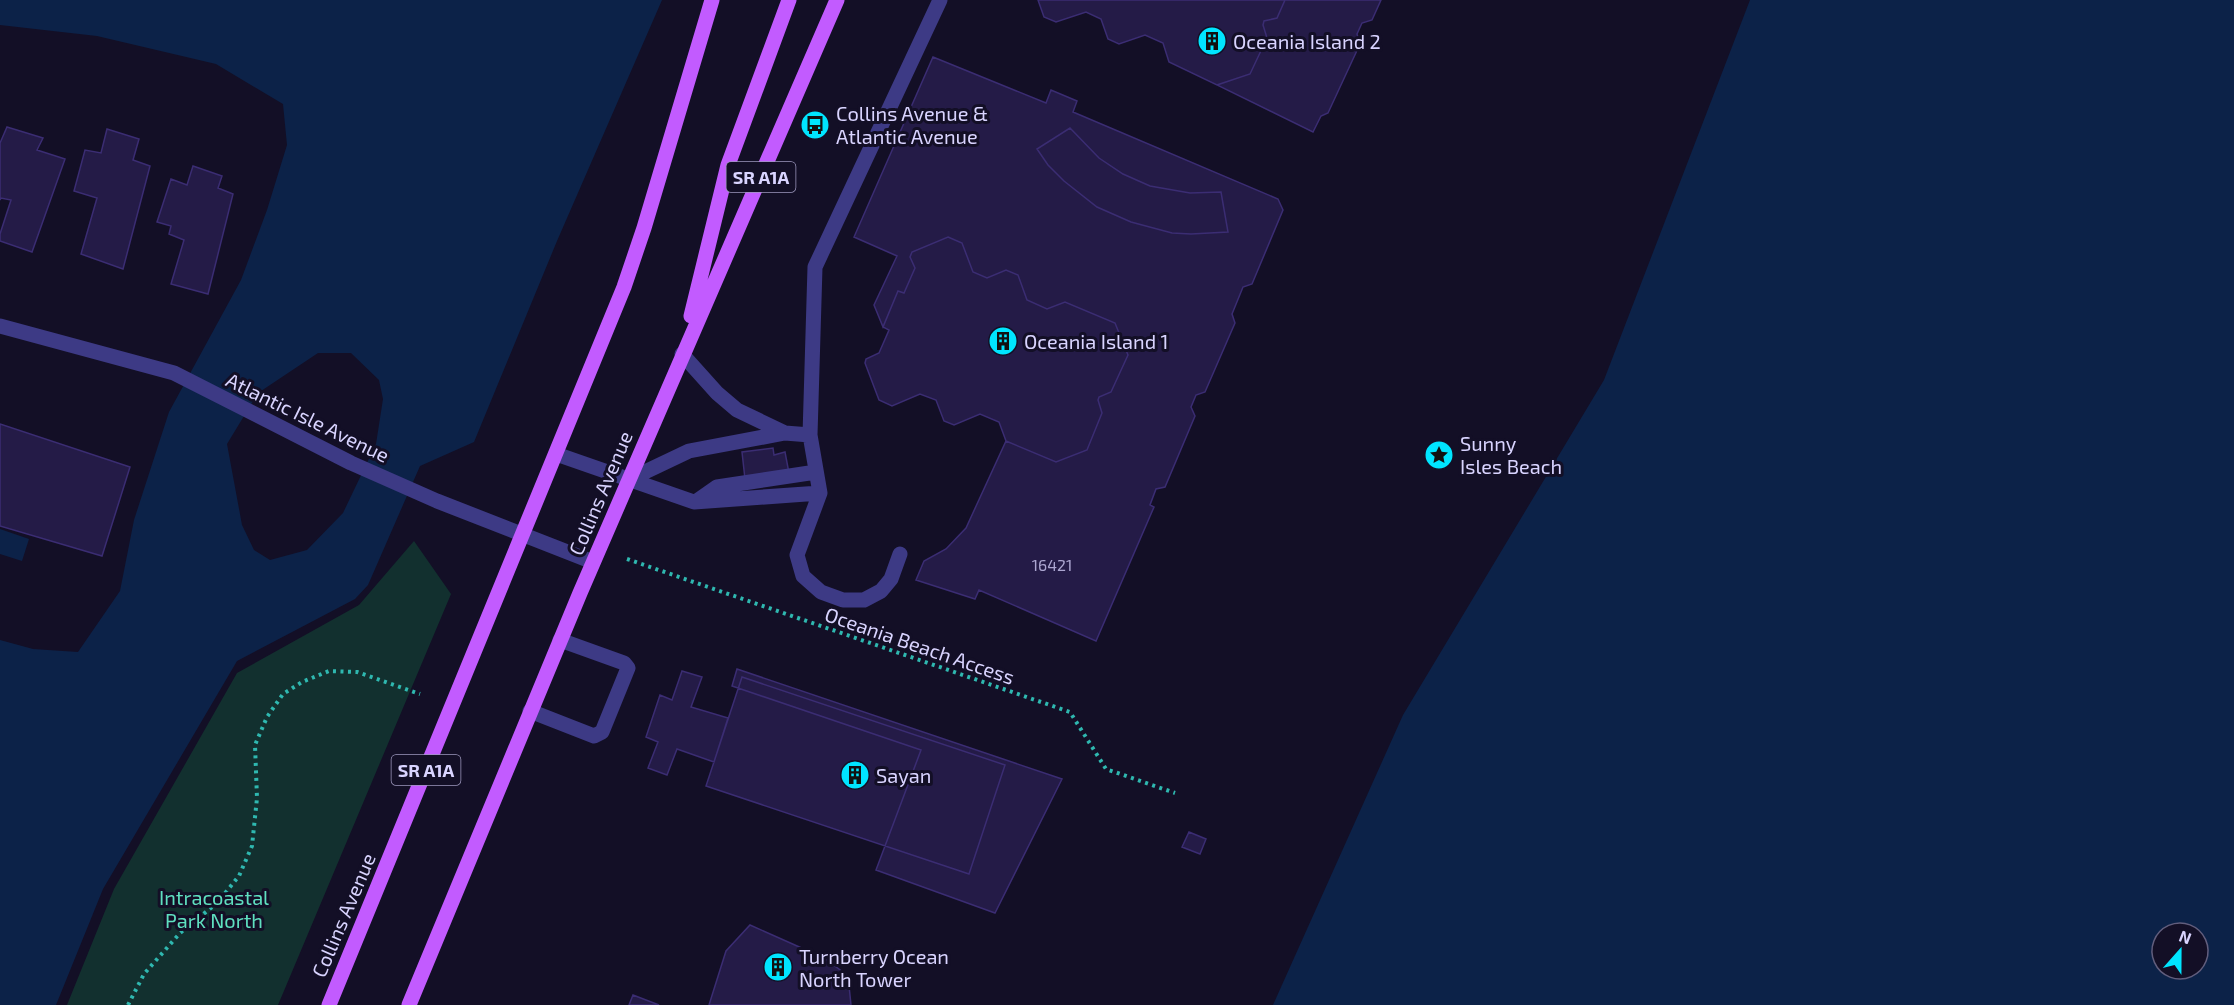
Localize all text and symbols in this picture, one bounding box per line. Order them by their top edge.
building icon: Oceania Island 2 [1196,25,1228,57]
place label: Oceania Island 2 [1233,29,1381,53]
place label: Collins Avenue & Atlantic Avenue [836,101,988,148]
bus stop icon: Collins Avenue & Atlantic Avenue [799,109,831,141]
road number: SR A1A [726,162,795,192]
building icon: Oceania Island 1 [987,325,1019,357]
place label: Oceania Island 1 [1024,329,1169,353]
street label: Atlantic Isle Avenue [223,367,393,467]
street label: Collins Avenue [563,427,637,559]
place label: Sunny Isles Beach [1460,431,1562,478]
place icon: Sunny Isles Beach [1423,439,1455,471]
house number: 16421 [1032,555,1072,574]
street label: Oceania Beach Access [822,601,1018,689]
road number: SR A1A [392,755,460,785]
building icon: Sayan [839,759,871,791]
place label: Sayan [876,763,931,787]
street label: Collins Avenue [306,849,380,981]
park label: Intracoastal Park North [159,885,269,932]
north arrow [2150,921,2210,981]
text: N [2177,926,2194,947]
place label: Turnberry Ocean North Tower [799,944,949,991]
building icon: Turnberry Ocean North Tower [762,951,794,983]

